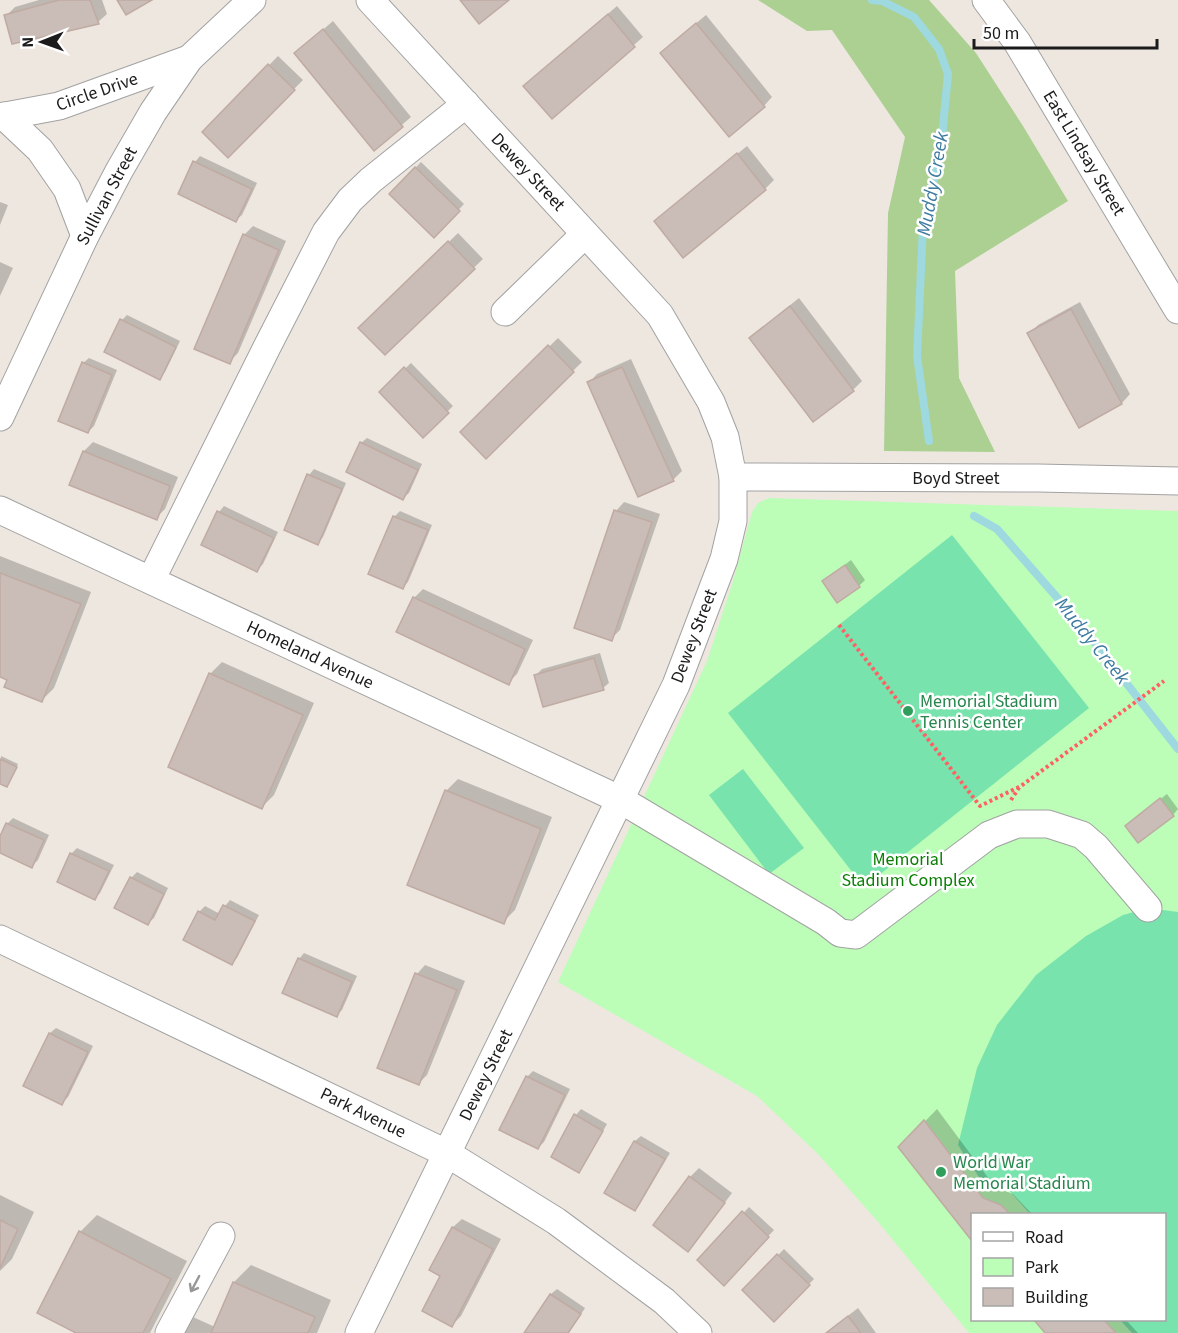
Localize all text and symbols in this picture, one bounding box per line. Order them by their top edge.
north arrow [12,12,72,72]
scale bar [974,12,1157,50]
text: 50 m [983,21,1019,46]
text: N [17,37,39,48]
street label: Circle Drive [53,66,141,118]
street label: East Lindsay Street [1037,86,1131,220]
street label: Dewey Street [485,127,571,217]
water label: Muddy Creek [910,129,956,238]
street label: Sullivan Street [70,142,144,250]
street label: Boyd Street [912,466,1000,491]
street label: Dewey Street [665,585,723,687]
water label: Muddy Creek [1048,591,1136,691]
street label: Homeland Avenue [242,615,378,696]
place label: Memorial Stadium Tennis Center [920,689,1058,735]
marker: Memorial Stadium Tennis Center [901,704,915,718]
park label: Memorial Stadium Complex [841,847,975,893]
street label: Dewey Street [453,1025,519,1125]
street label: Park Avenue [316,1081,410,1145]
place label: World War Memorial Stadium [953,1150,1091,1196]
marker: World War Memorial Stadium [934,1165,948,1179]
legend [971,1213,1166,1321]
text: Road [1025,1225,1064,1250]
text: Park [1025,1255,1059,1280]
one-way arrow [189,1275,200,1293]
text: Building [1025,1285,1088,1310]

